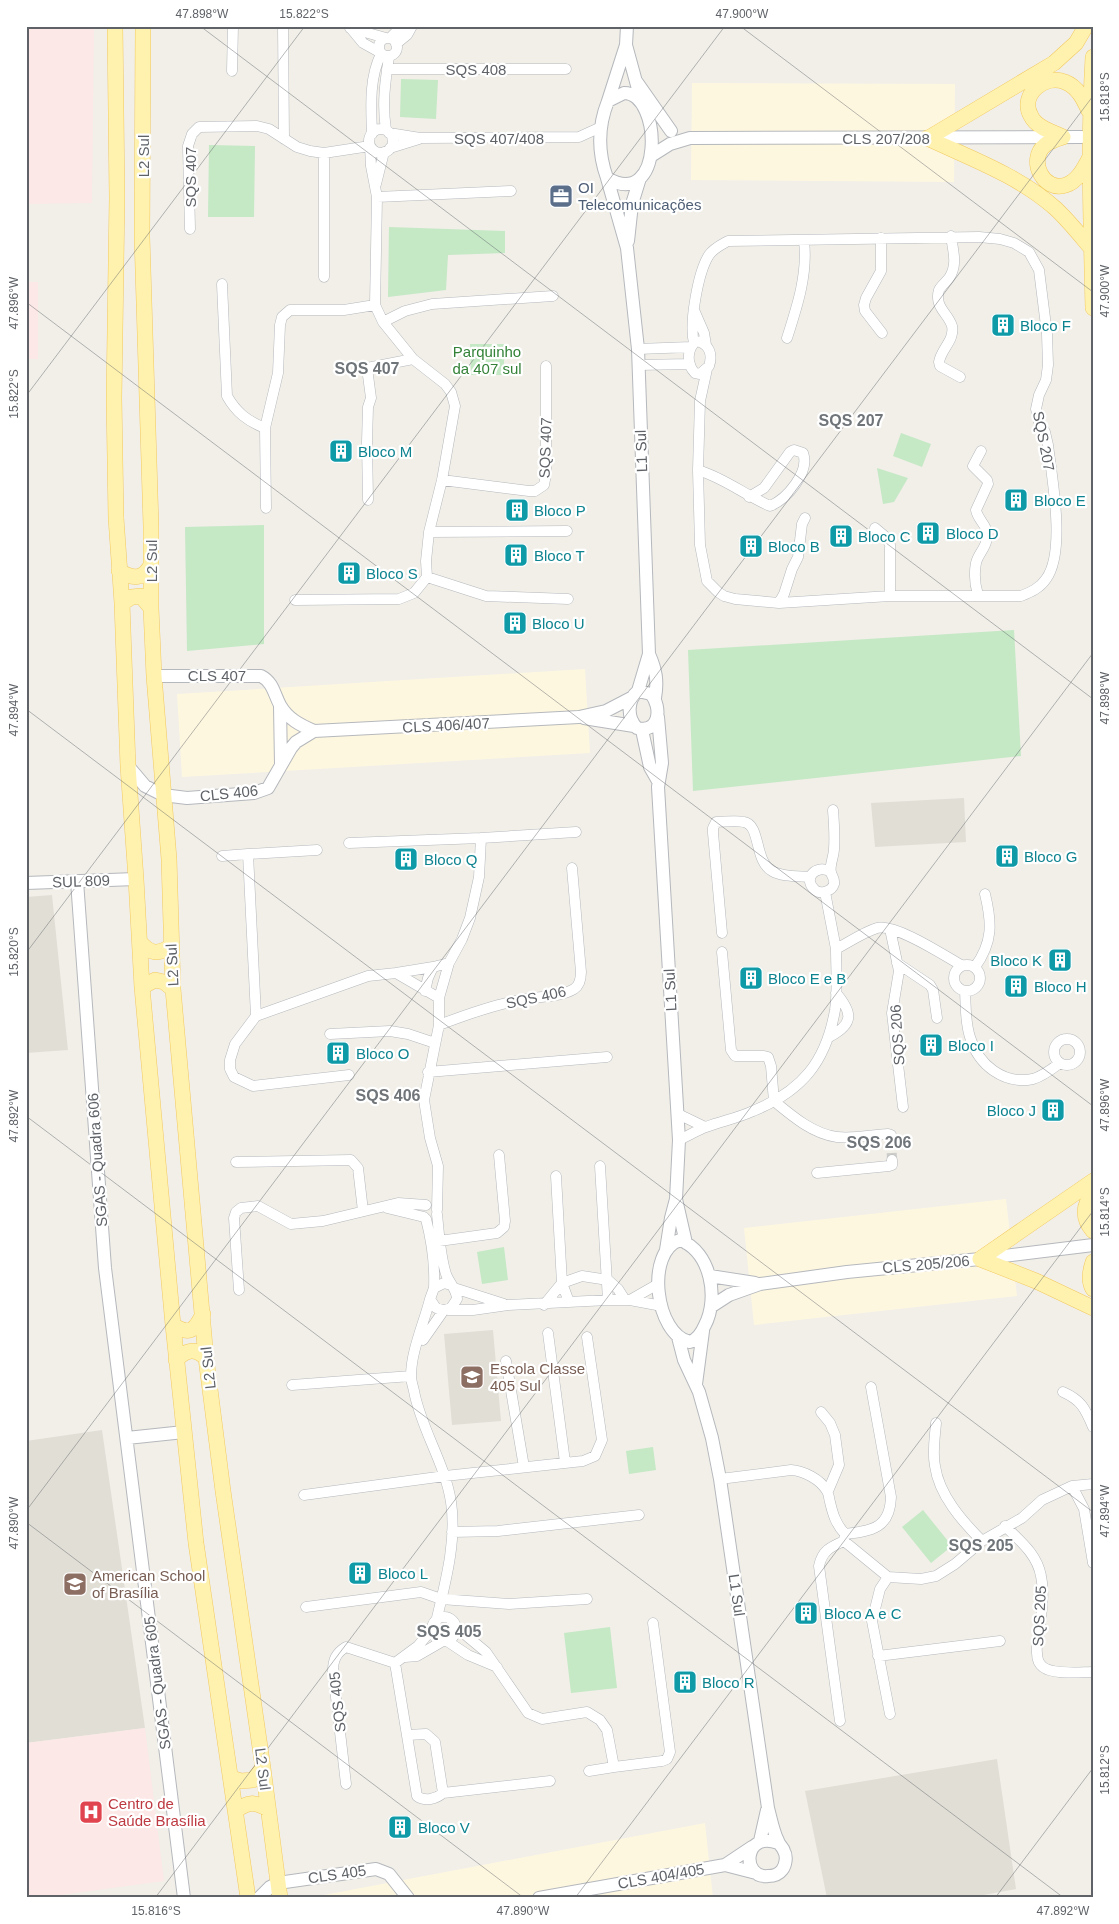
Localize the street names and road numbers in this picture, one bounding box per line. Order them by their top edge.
street label: SQS 408 [446,61,506,78]
street label: SQS 407/408 [454,130,544,147]
street label: CLS 207/208 [842,130,930,147]
street label: L2 Sul [135,135,152,177]
street label: SQS 407 [182,147,199,207]
street label: SQS 207 [1030,409,1058,473]
street label: SQS 407 [535,417,555,479]
street label: L1 Sul [632,429,650,473]
street label: L2 Sul [143,540,160,582]
street label: CLS 407 [188,667,246,684]
street label: CLS 406/407 [402,714,490,736]
street label: CLS 406 [199,781,259,805]
street label: SUL 809 [52,871,110,891]
street label: L2 Sul [162,943,182,987]
street label: L1 Sul [660,968,680,1012]
street label: SQS 406 [504,982,568,1012]
street label: SQS 206 [886,1004,908,1066]
street label: SGAS - Quadra 606 [84,1092,110,1228]
street label: CLS 205/206 [882,1252,970,1276]
street label: L2 Sul [197,1346,219,1390]
street label: L1 Sul [726,1573,748,1617]
street label: SQS 205 [1029,1585,1049,1647]
street label: SGAS - Quadra 605 [140,1615,174,1751]
street label: SQS 405 [325,1671,349,1733]
street label: L2 Sul [252,1747,274,1791]
street label: CLS 404/405 [616,1860,706,1892]
street label: CLS 405 [307,1862,367,1886]

